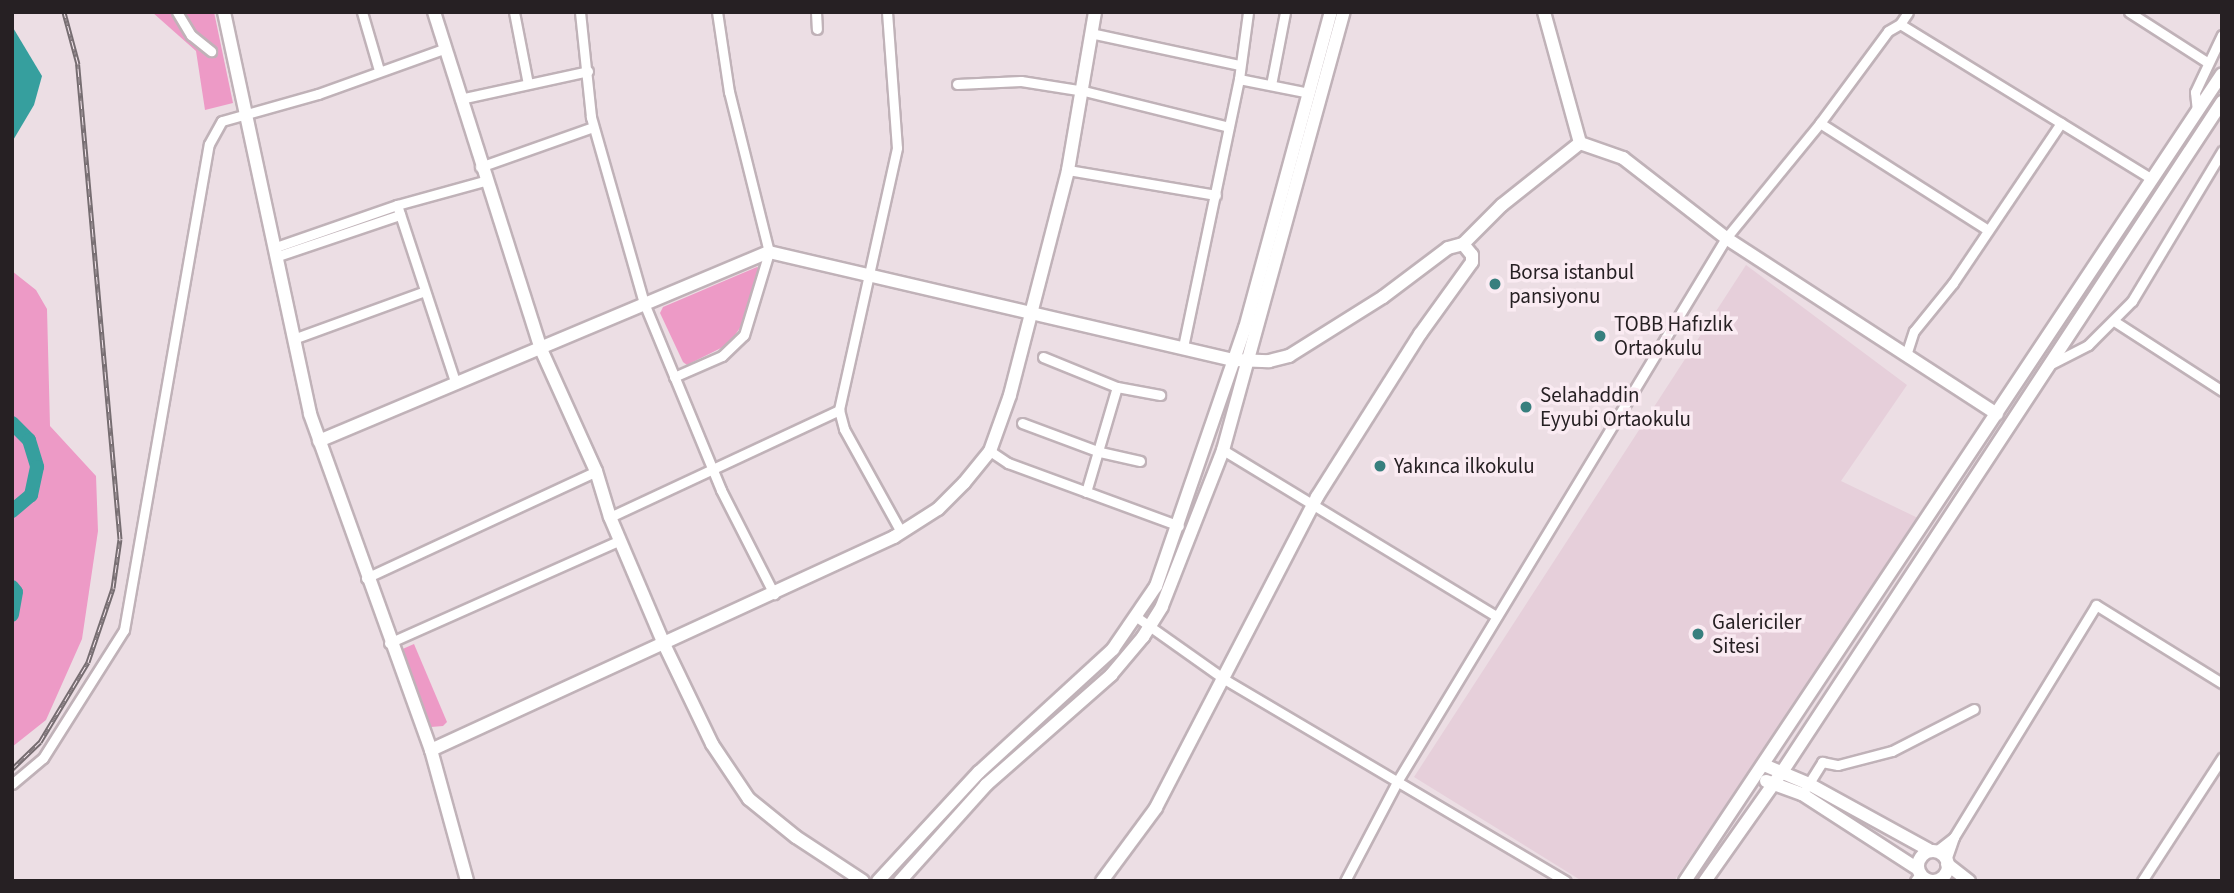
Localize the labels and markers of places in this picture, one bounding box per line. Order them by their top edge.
place label: Borsa istanbul pansiyonu [1509,259,1634,309]
marker: Borsa istanbul pansiyonu [1487,276,1503,292]
place label: TOBB Hafızlık Ortaokulu [1614,311,1733,361]
marker: TOBB Hafızlık Ortaokulu [1592,328,1608,344]
place label: Selahaddin Eyyubi Ortaokulu [1540,382,1691,432]
marker: Selahaddin Eyyubi Ortaokulu [1518,399,1534,415]
place label: Yakınca ilkokulu [1394,453,1535,479]
marker: Yakınca ilkokulu [1372,458,1388,474]
place label: Galericiler Sitesi [1712,609,1802,659]
marker: Galericiler Sitesi [1690,626,1706,642]

